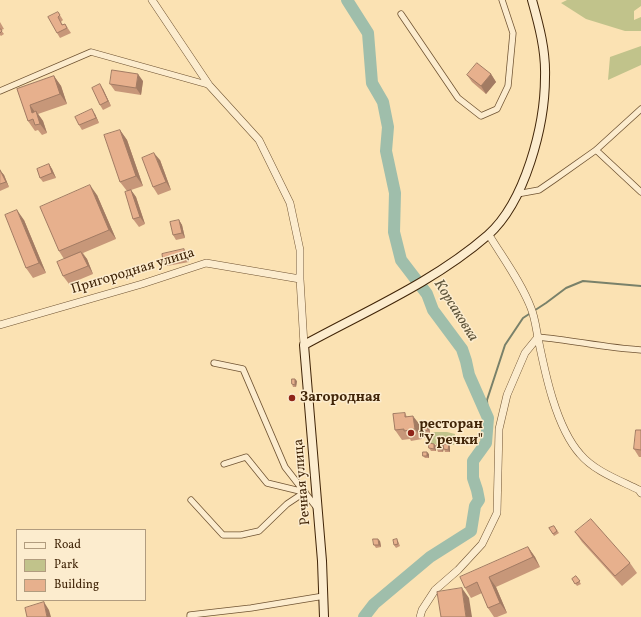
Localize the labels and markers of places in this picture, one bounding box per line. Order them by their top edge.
place label: Загородная [300,390,381,406]
marker: Загородная [287,393,297,403]
place label: ресторан "У речки" [419,417,483,450]
marker: ресторан "У речки" [406,428,416,438]

